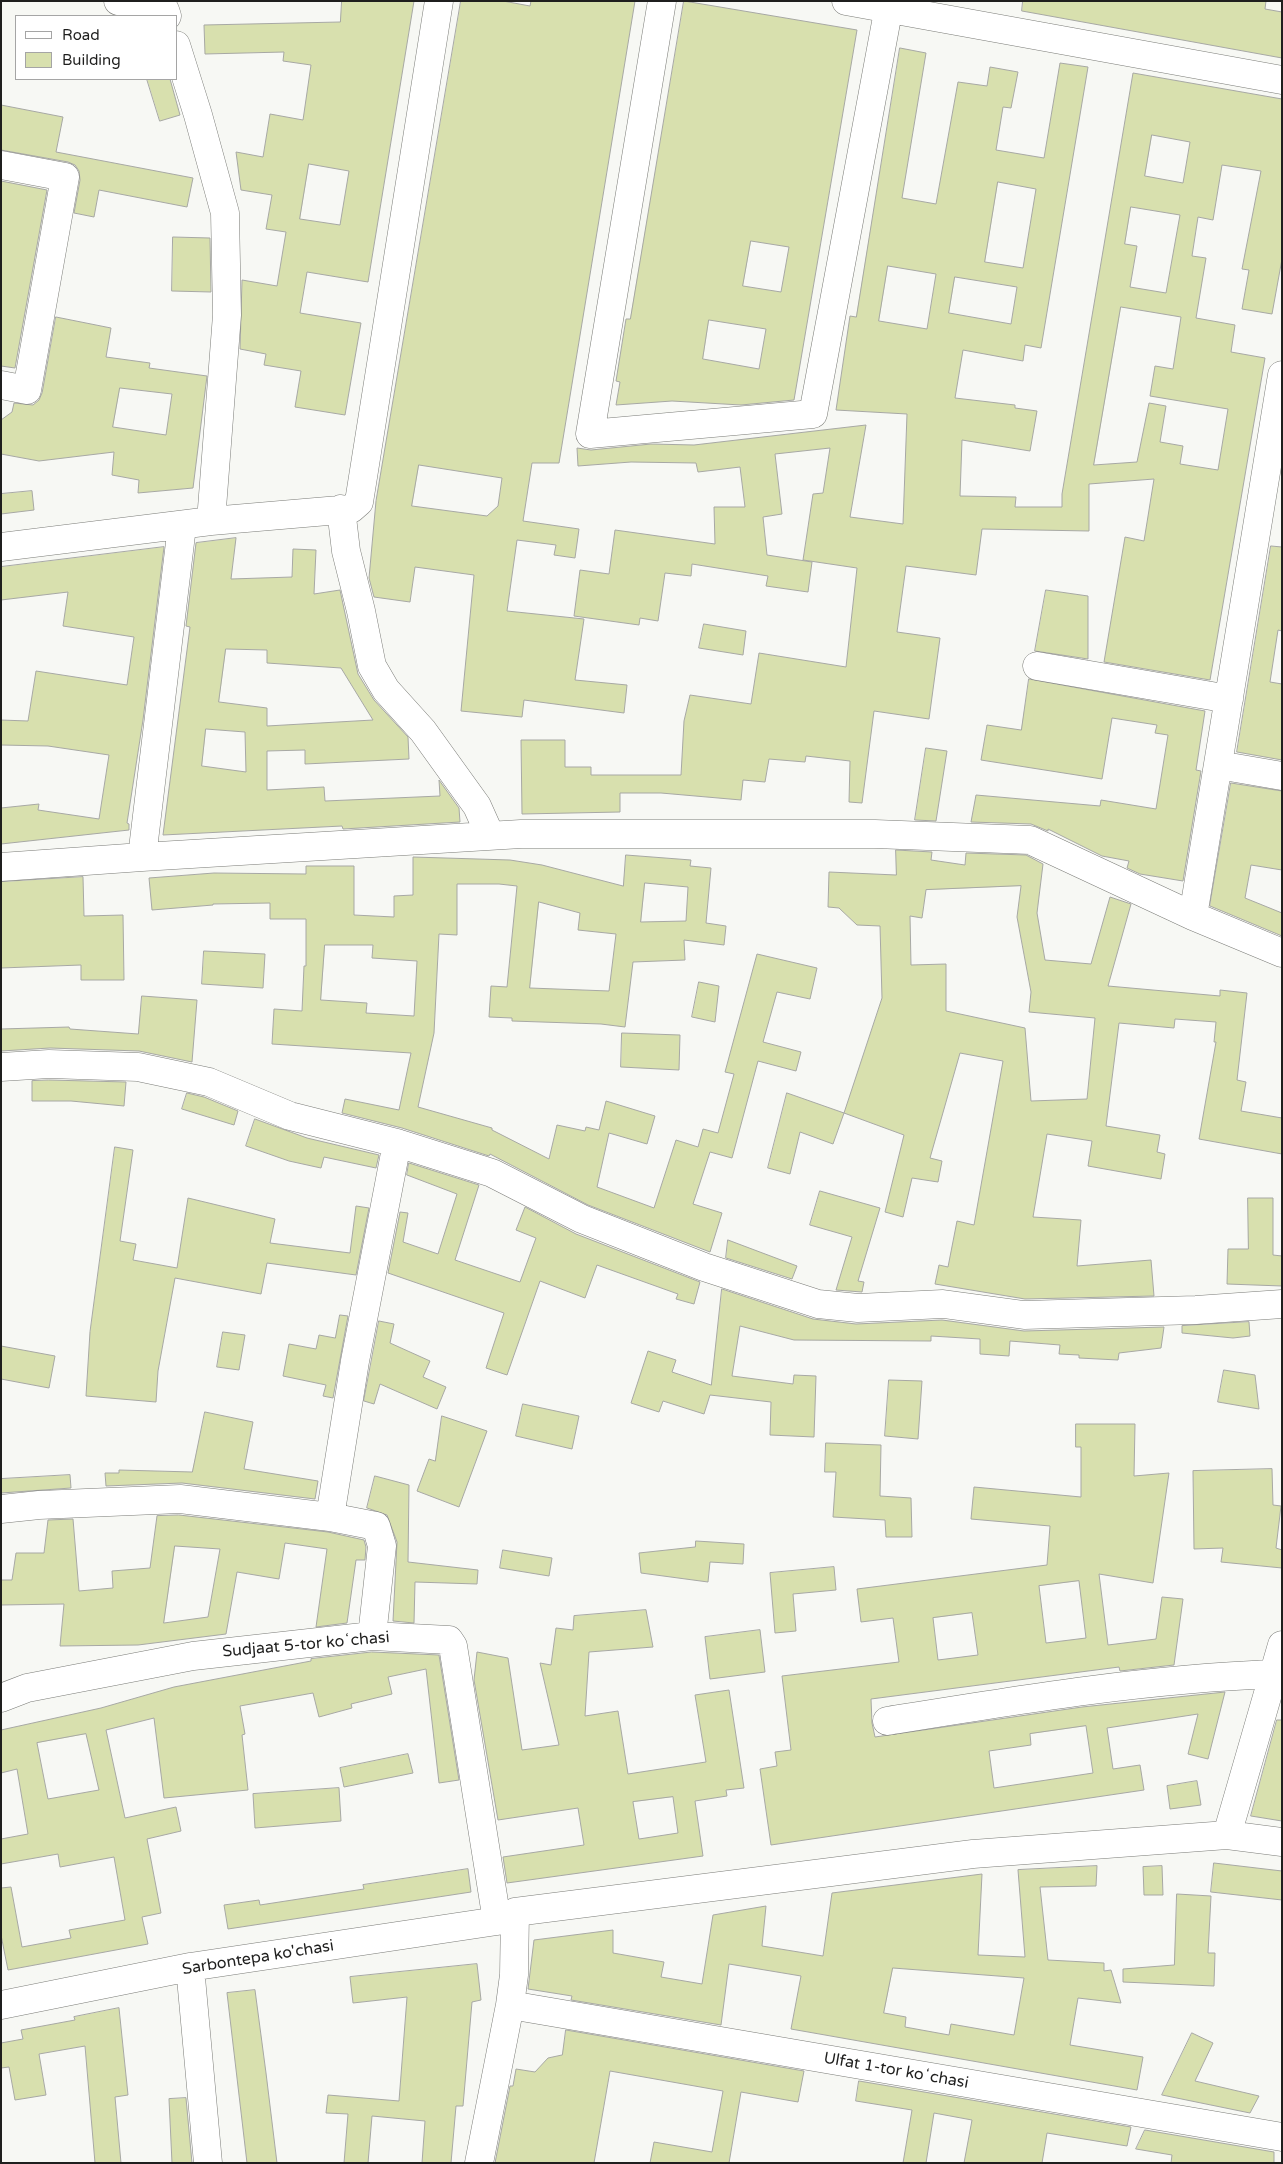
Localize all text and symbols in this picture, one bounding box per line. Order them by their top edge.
legend [15,15,178,80]
text: Road [62,26,100,44]
text: Building [62,51,121,69]
street label: Sudjaat 5-tor koʻchasi [222,1628,390,1662]
street label: Sarbontepa ko'chasi [181,1937,335,1979]
street label: Ulfat 1-tor koʻchasi [822,2049,970,2093]

